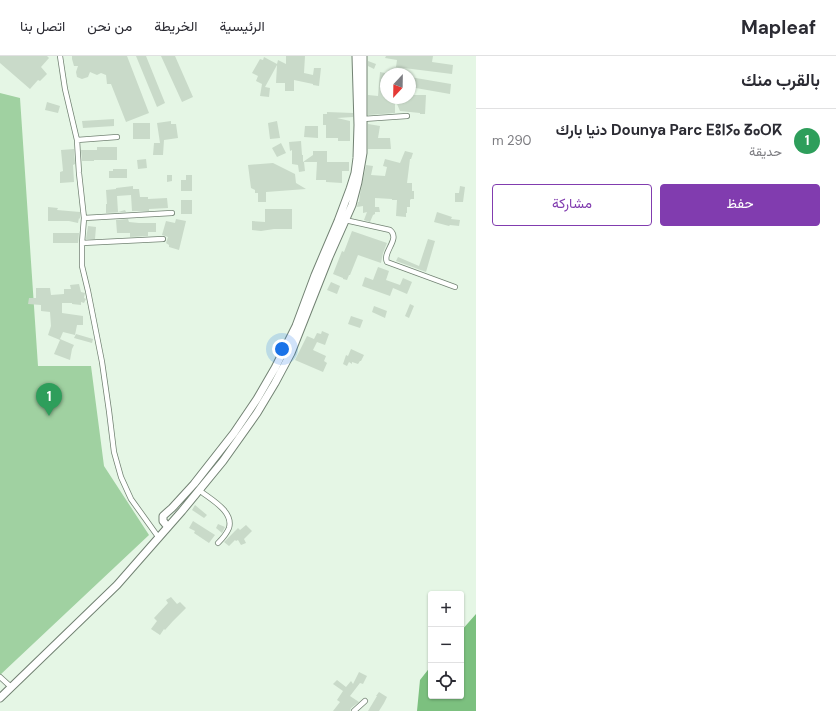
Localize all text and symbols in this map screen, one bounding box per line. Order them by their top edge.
text: Mapleaf [741,15,816,40]
text: اتصل بنا [20,17,65,35]
text: من نحن [87,17,132,35]
text: الخريطة [154,17,197,35]
text: الرئيسية [219,17,265,35]
north arrow [380,68,416,104]
text: بالقرب منك [741,69,820,91]
text: Dounya Parc ⴹⵓⵏⵢⴰ ⵒⴰⵔⴽ دنيا بارك [556,120,782,140]
text: 290 m [492,132,531,149]
text: 1 [805,132,809,149]
text: حديقة [749,143,782,160]
button: مشاركة [492,184,652,226]
button: حفظ [660,184,820,226]
your location [272,339,292,359]
pin: 1 [36,383,62,416]
map controls [428,591,464,699]
button: + [428,591,464,627]
button: − [428,627,464,663]
button: locate [428,663,464,699]

